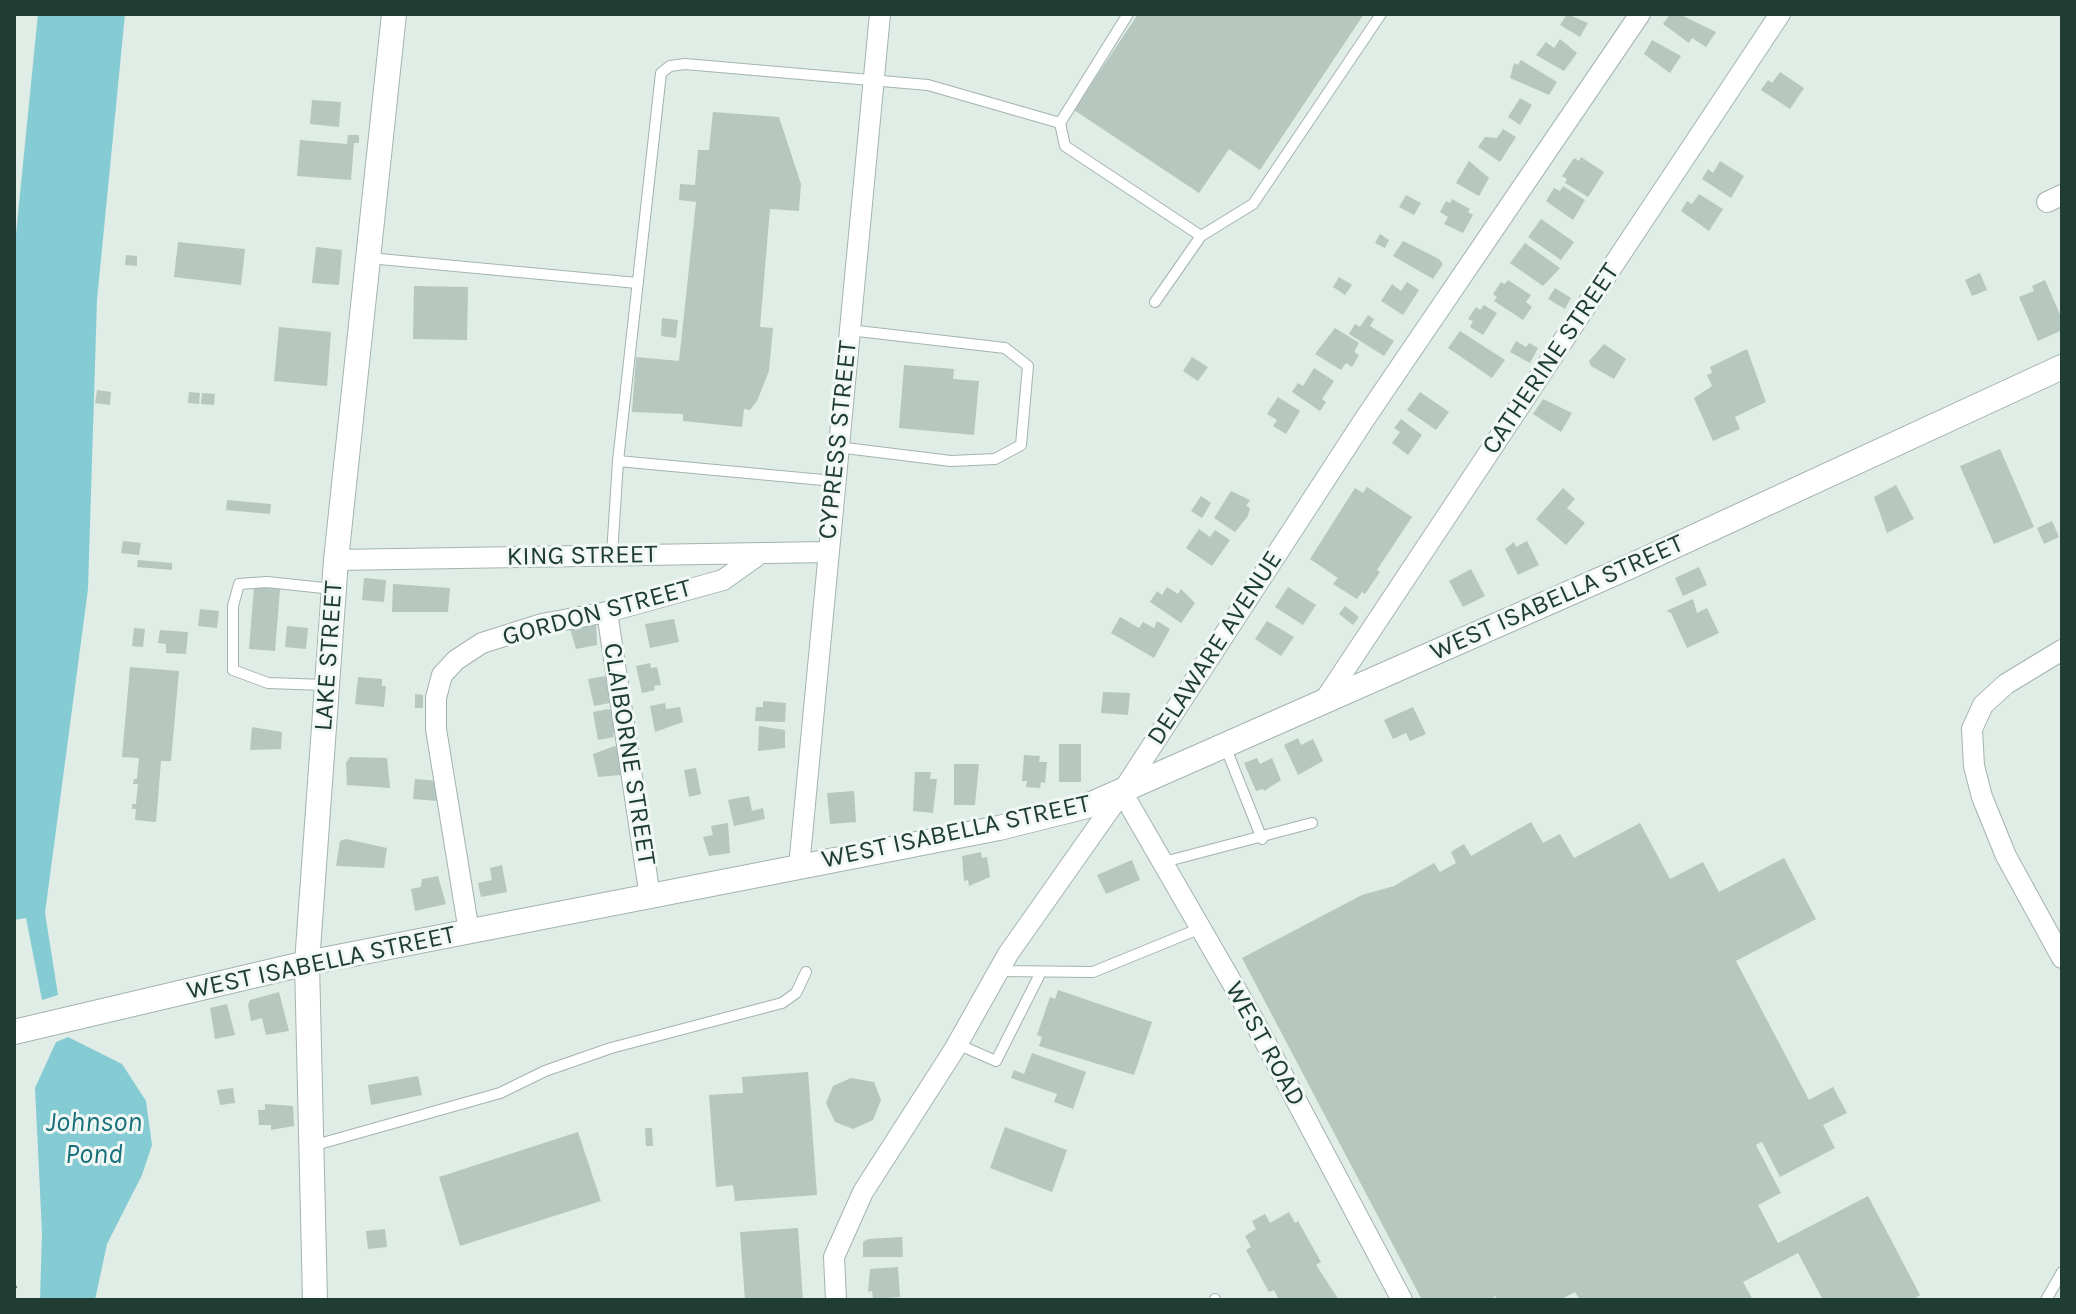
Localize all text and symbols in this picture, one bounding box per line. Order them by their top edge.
street label: CATHERINE STREET [1476,258,1626,460]
street label: CYPRESS STREET [812,339,864,541]
street label: WEST ISABELLA STREET [1426,528,1688,668]
street label: KING STREET [506,539,658,573]
street label: DELAWARE AVENUE [1141,545,1289,751]
street label: GORDON STREET [499,573,695,653]
street label: LAKE STREET [308,580,350,732]
street label: CLAIBORNE STREET [596,641,662,867]
street label: WEST ISABELLA STREET [819,788,1093,876]
street label: WEST ISABELLA STREET [184,919,458,1007]
street label: WEST ROAD [1218,976,1312,1112]
water label: Johnson Pond [46,1106,142,1172]

